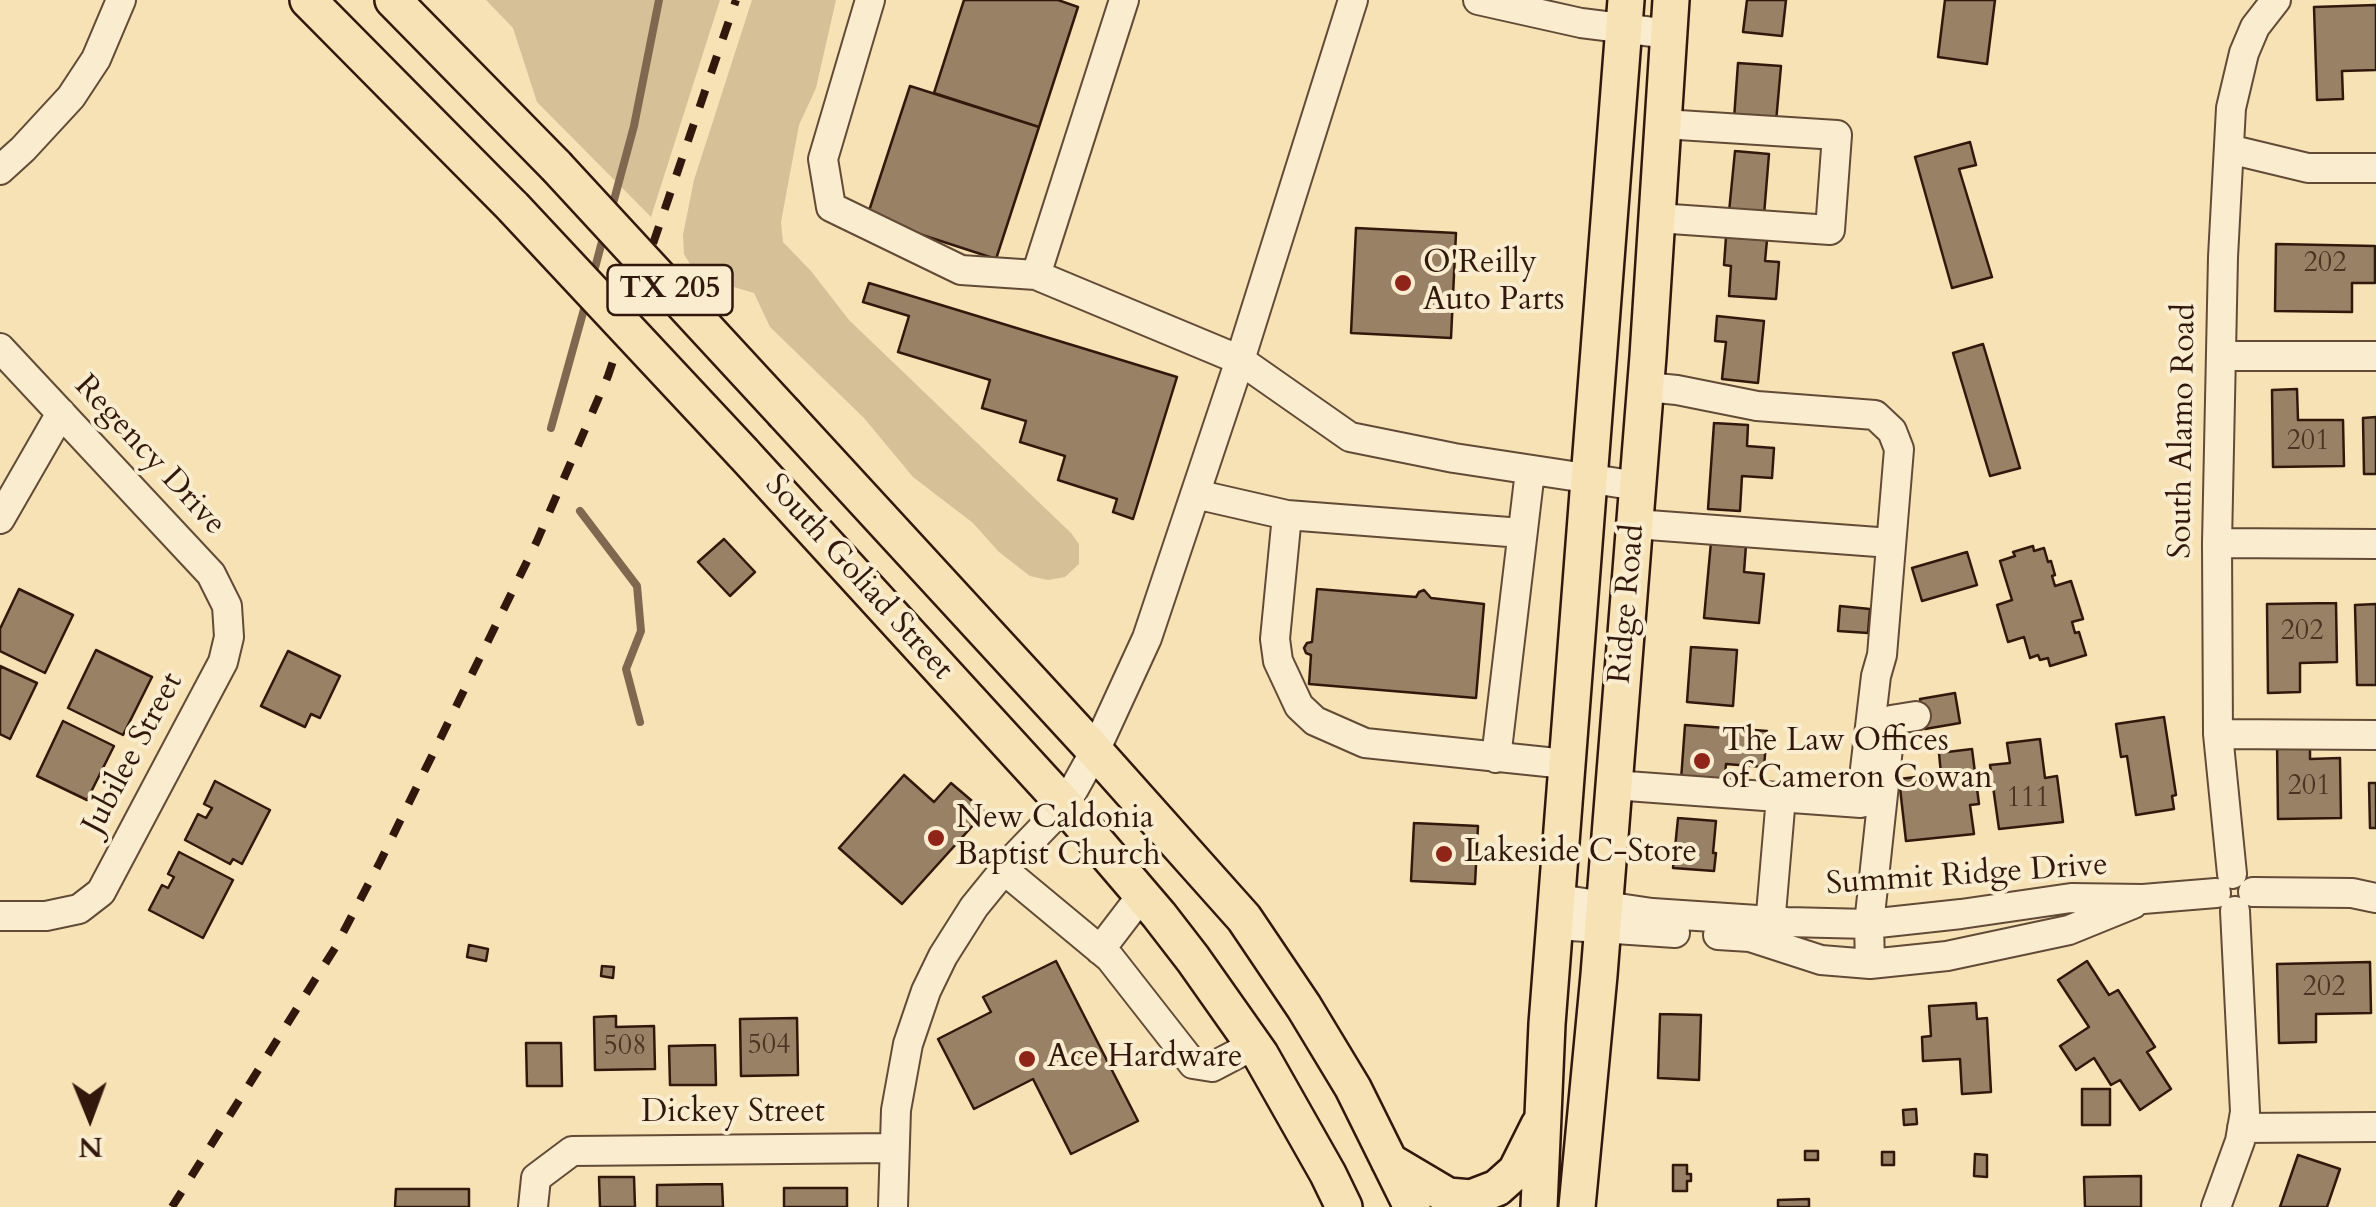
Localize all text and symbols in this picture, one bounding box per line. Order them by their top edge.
place label: O'Reilly Auto Parts [1423,246,1565,321]
house number: 202 [2303,248,2347,282]
road number: TX 205 [608,265,732,315]
marker: O'Reilly Auto Parts [1392,272,1414,294]
street label: South Alamo Road [2163,303,2205,559]
street label: Regency Drive [65,368,233,544]
house number: 201 [2286,426,2330,460]
street label: South Goliad Street [756,467,960,689]
street label: Ridge Road [1602,523,1654,685]
house number: 202 [2280,616,2324,650]
street label: Jubilee Street [75,667,193,841]
place label: The Law Offices of Cameron Cowan [1722,724,1993,799]
marker: The Law Offices of Cameron Cowan [1691,750,1713,772]
house number: 201 [2287,771,2331,805]
house number: 111 [2006,783,2050,817]
place label: New Caldonia Baptist Church [956,801,1161,876]
marker: New Caldonia Baptist Church [925,827,947,849]
place label: Lakeside C-Store [1464,835,1697,873]
marker: Lakeside C-Store [1433,843,1455,865]
street label: Summit Ridge Drive [1825,847,2109,905]
house number: 202 [2302,972,2346,1006]
house number: 504 [747,1030,791,1064]
house number: 508 [603,1031,647,1065]
place label: Ace Hardware [1047,1040,1242,1078]
marker: Ace Hardware [1016,1048,1038,1070]
north arrow [40,1067,140,1167]
street label: Dickey Street [641,1095,825,1133]
text: N [78,1128,103,1166]

